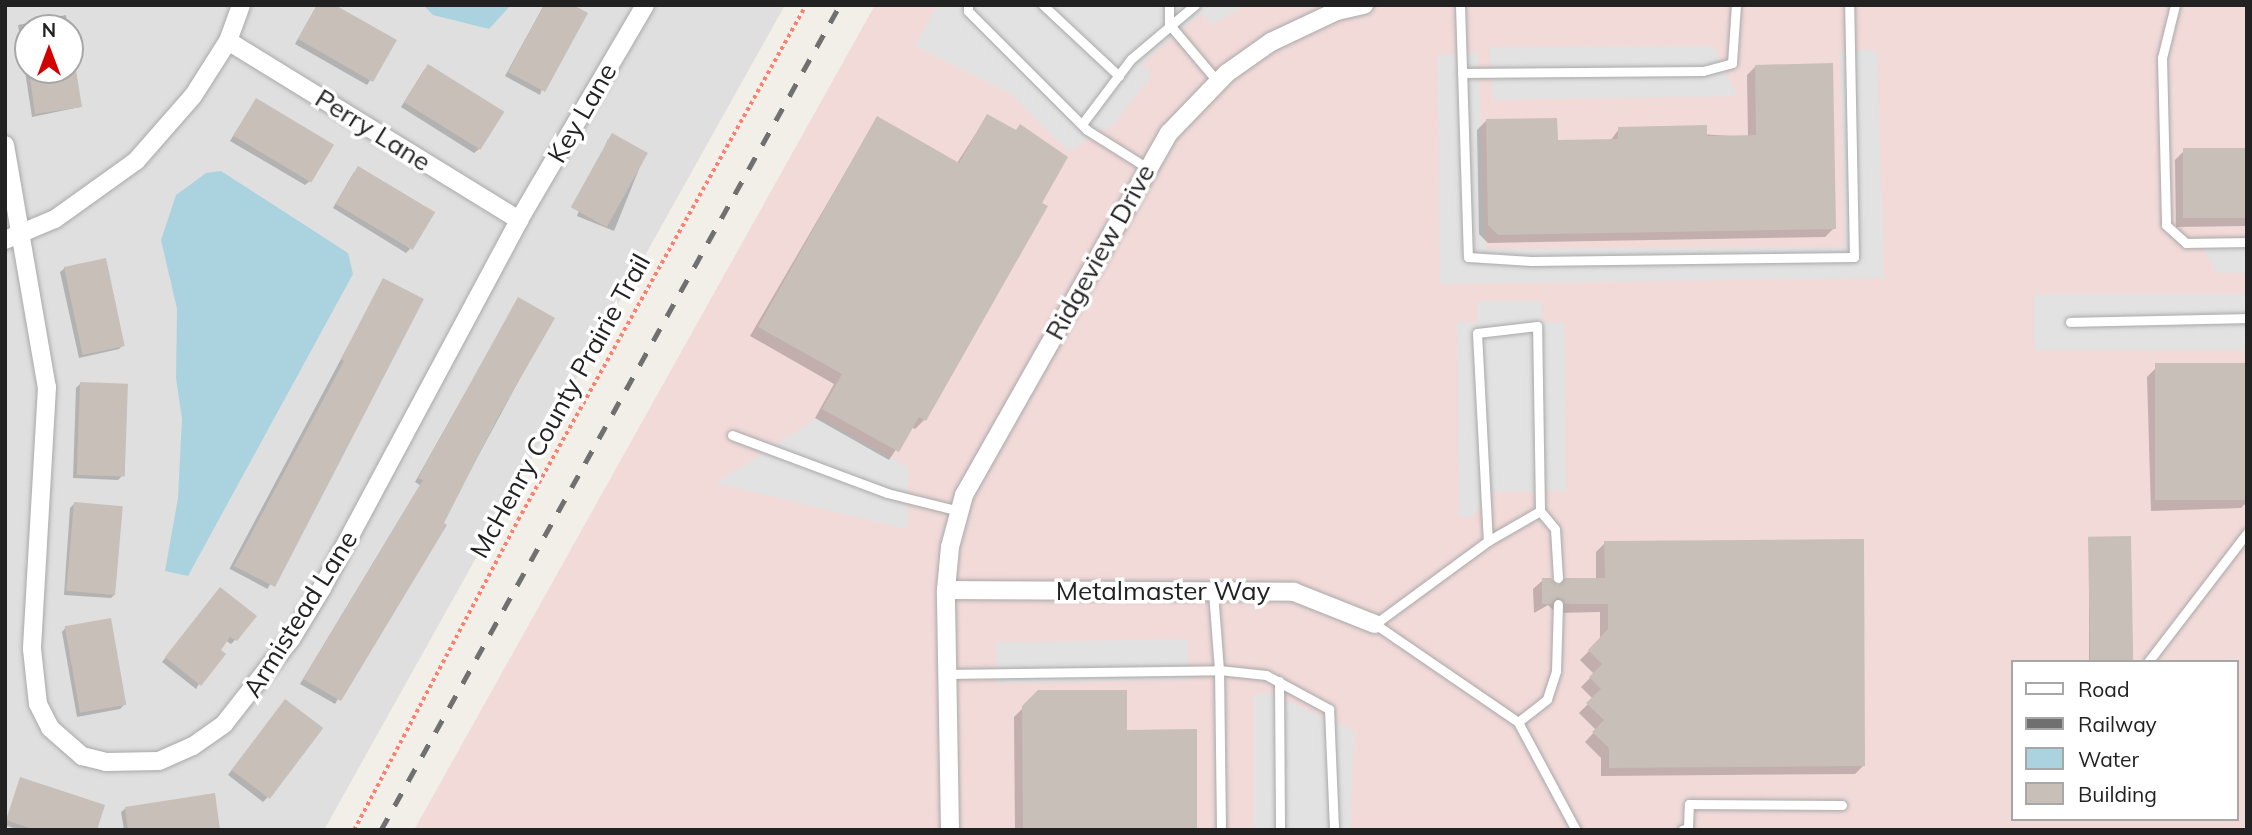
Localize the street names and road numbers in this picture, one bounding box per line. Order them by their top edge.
street label: Key Lane [541,58,623,168]
street label: Perry Lane [310,82,436,178]
street label: Ridgeview Drive [1039,159,1161,345]
street label: McHenry County Prairie Trail [463,249,657,563]
street label: Armistead Lane [236,525,364,703]
street label: Metalmaster Way [1056,575,1270,607]

